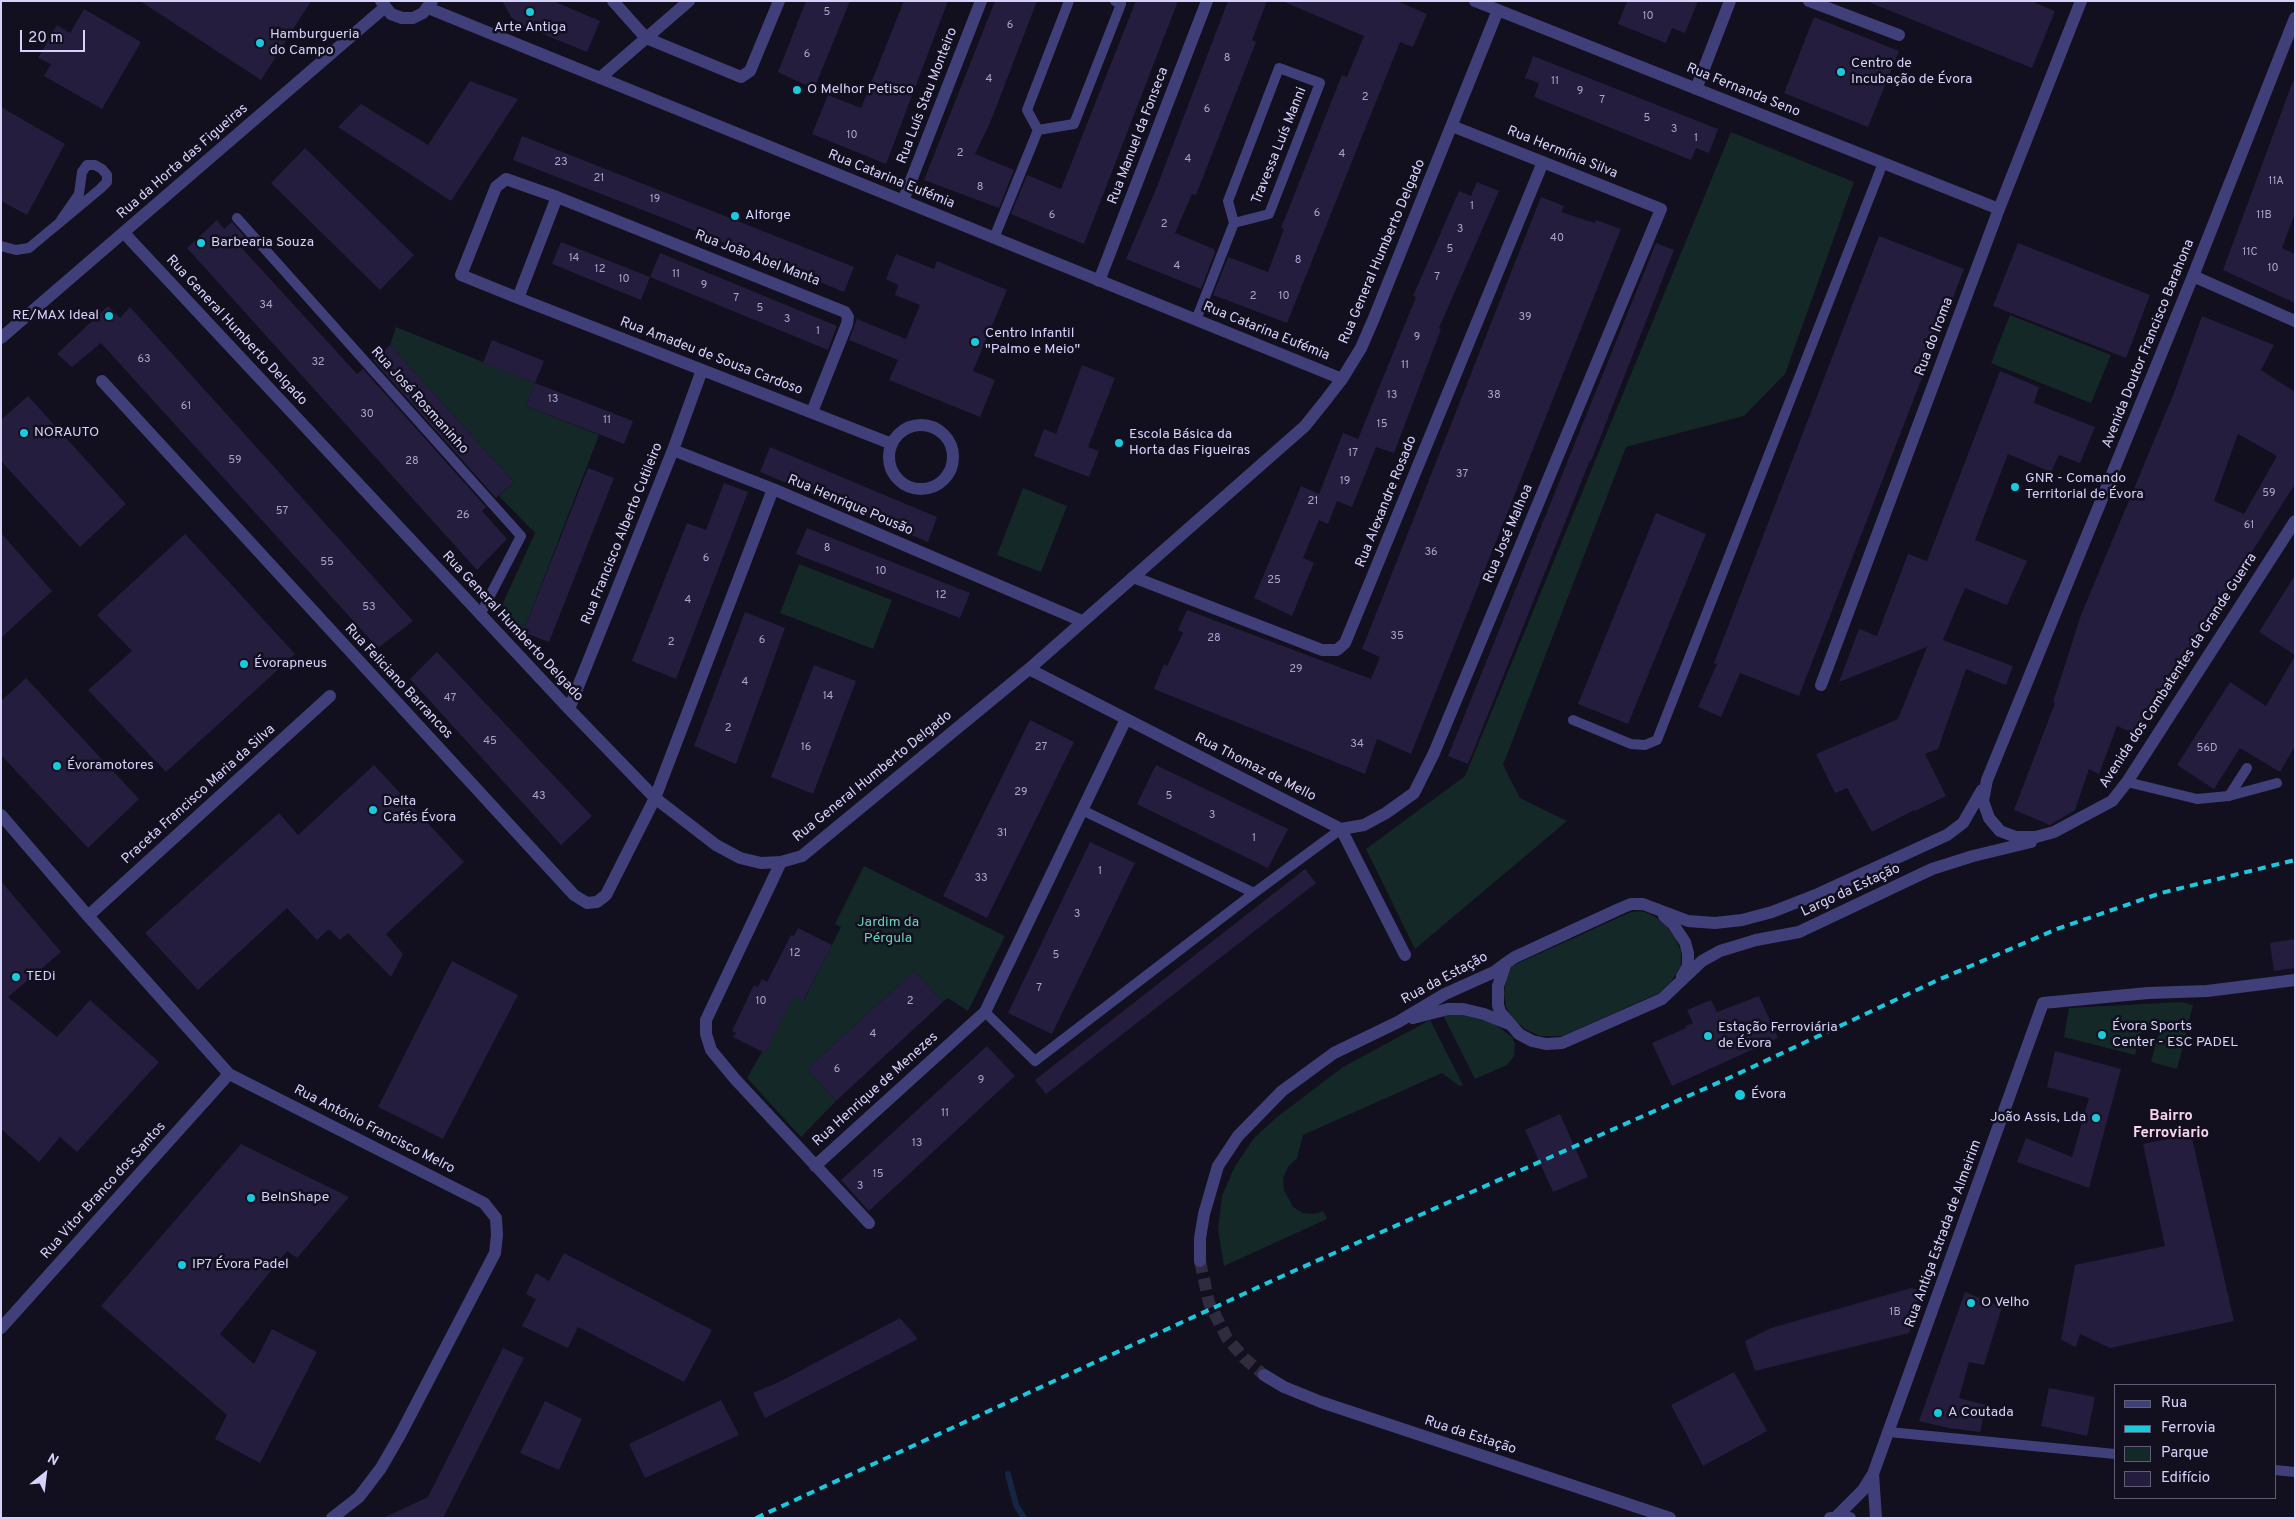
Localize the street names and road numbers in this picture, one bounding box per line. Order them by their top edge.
street label: Rua Luís Stau Monteiro [894,25,962,167]
street label: Rua Fernanda Seno [1684,60,1802,122]
street label: Rua Manuel da Fonseca [1105,65,1173,207]
street label: Travessa Luís Manni [1249,85,1311,207]
street label: Rua da Horta das Figueiras [114,101,252,223]
street label: Rua Hermínia Silva [1504,123,1620,183]
street label: Rua Catarina Eufémia [825,147,957,213]
street label: Rua General Humberto Delgado [1336,157,1430,347]
street label: Rua João Abel Manta [692,227,822,291]
street label: Avenida Doutor Francisco Barahona [2099,237,2199,451]
street label: Rua General Humberto Delgado [162,252,310,410]
street label: Rua do Iroma [1912,295,1958,379]
street label: Rua Catarina Eufémia [1200,299,1332,365]
street label: Rua Amadeu de Sousa Cardoso [617,314,805,400]
street label: Rua José Rosmaninho [367,344,471,458]
street label: Rua Alexandre Rosado [1353,434,1421,570]
street label: Rua Francisco Alberto Cutileiro [579,441,667,627]
street label: Rua Henrique Pousão [785,472,915,540]
street label: Rua José Malhoa [1481,482,1537,586]
street label: Rua General Humberto Delgado [438,548,586,706]
street label: Avenida dos Combatentes da Grande Guerra [2097,551,2261,791]
street label: Rua Feliciano Barrancos [340,621,456,743]
street label: Rua General Humberto Delgado [790,708,956,846]
street label: Praceta Francisco Maria da Silva [119,721,279,869]
street label: Rua Thomaz de Mello [1191,730,1319,806]
street label: Largo da Estação [1799,861,1903,921]
street label: Rua da Estação [1399,949,1491,1009]
street label: Rua Henrique de Menezes [810,1029,942,1151]
street label: Rua António Francisco Melro [291,1082,457,1178]
street label: Rua Vitor Branco dos Santos [38,1119,170,1263]
street label: Rua Antiga Estrada de Almeirim [1902,1138,1986,1330]
street label: Rua da Estação [1422,1413,1518,1459]

